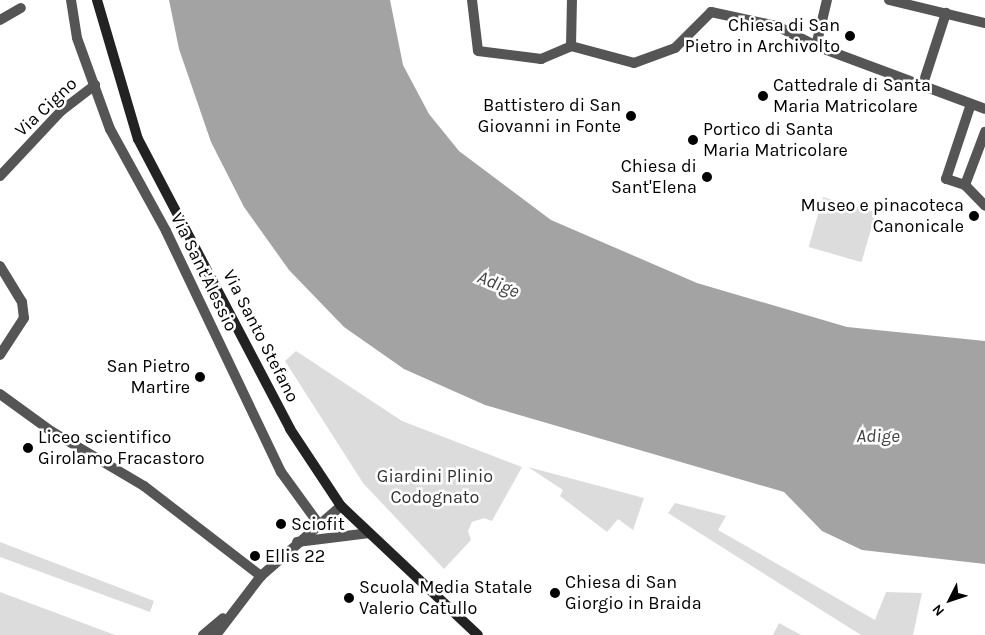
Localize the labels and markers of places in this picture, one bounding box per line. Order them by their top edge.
place label: Chiesa di San Pietro in Archivolto [685,15,840,58]
marker: Chiesa di San Pietro in Archivolto [844,30,856,42]
place label: Cattedrale di Santa Maria Matricolare [773,75,931,118]
marker: Cattedrale di Santa Maria Matricolare [757,90,769,102]
place label: Battistero di San Giovanni in Fonte [478,95,621,138]
marker: Battistero di San Giovanni in Fonte [625,110,637,122]
place label: Portico di Santa Maria Matricolare [703,119,848,162]
marker: Portico di Santa Maria Matricolare [687,134,699,146]
place label: Chiesa di Sant'Elena [611,156,697,198]
marker: Chiesa di Sant'Elena [701,171,713,183]
place label: Museo e pinacoteca Canonicale [801,195,964,238]
marker: Museo e pinacoteca Canonicale [968,210,980,222]
place label: San Pietro Martire [106,356,190,398]
marker: San Pietro Martire [194,371,206,383]
place label: Liceo scientifico Girolamo Fracastoro [38,427,205,469]
marker: Liceo scientifico Girolamo Fracastoro [22,442,34,454]
place label: Sciofit [291,513,345,535]
marker: Sciofit [275,518,287,530]
place label: Ellis 22 [265,545,325,567]
marker: Ellis 22 [249,550,261,562]
place label: Chiesa di San Giorgio in Braida [565,572,702,614]
place label: Scuola Media Statale Valerio Catullo [359,577,532,620]
marker: Chiesa di San Giorgio in Braida [549,587,561,599]
marker: Scuola Media Statale Valerio Catullo [343,592,355,604]

